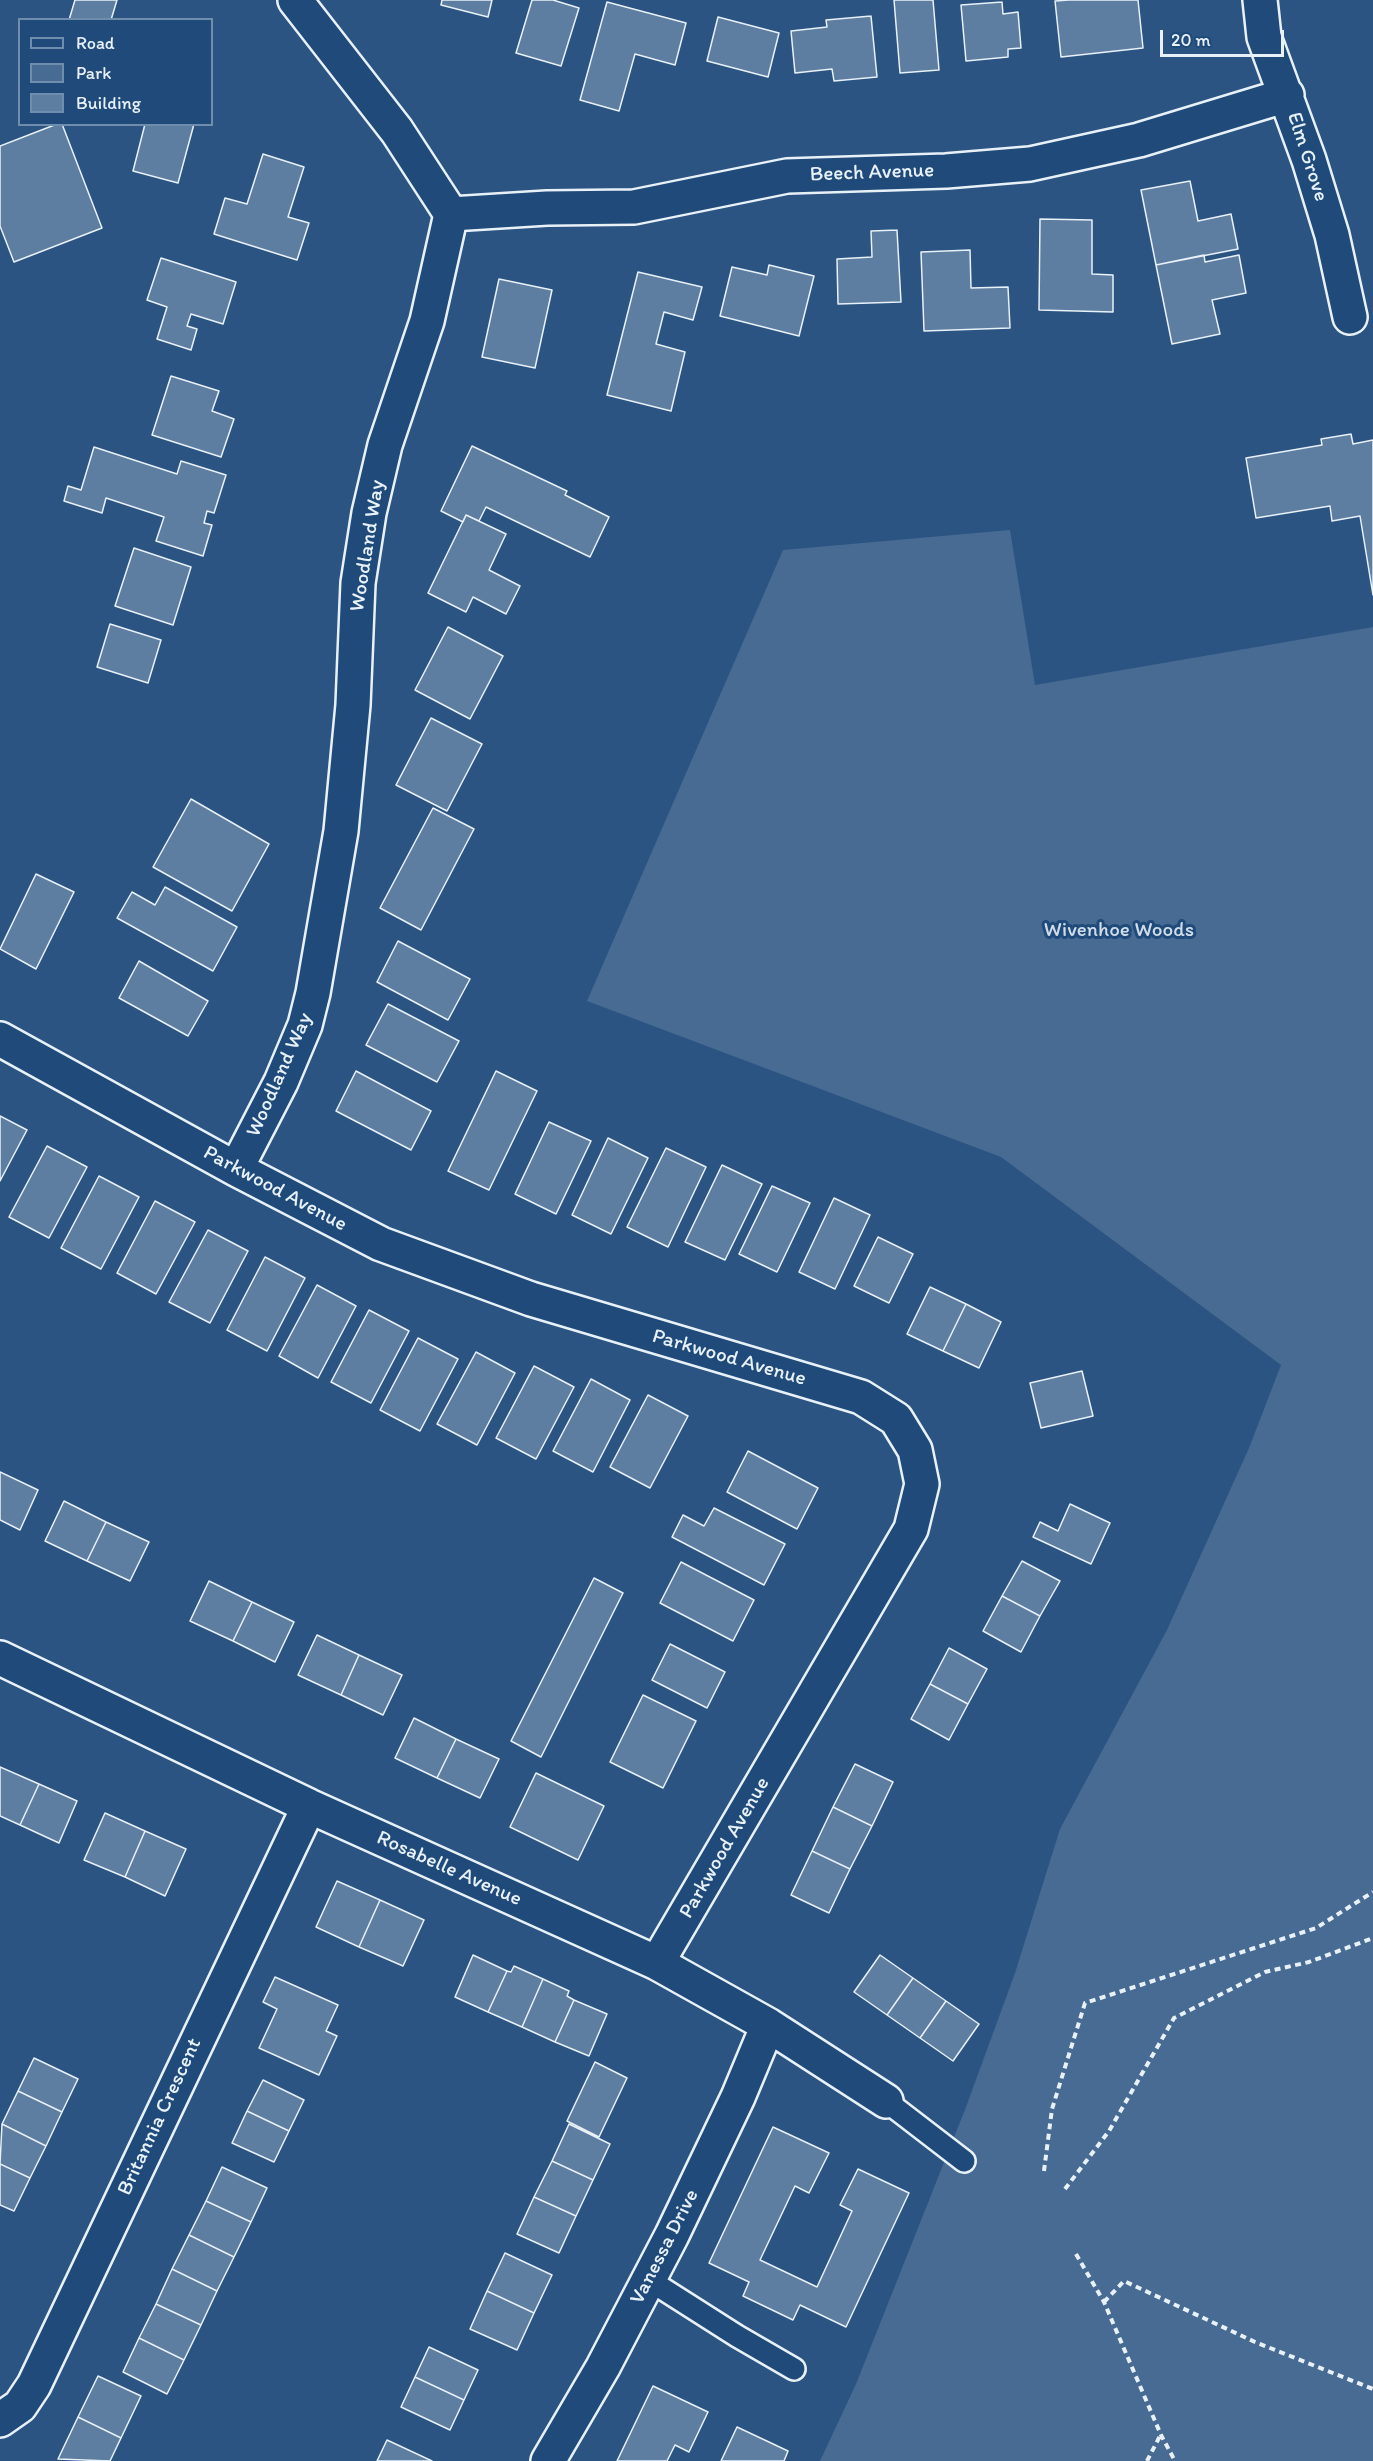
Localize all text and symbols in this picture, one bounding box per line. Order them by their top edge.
legend [18,18,213,126]
scale bar [1163,18,1288,56]
text: 20 m [1171,29,1211,51]
text: Road [76,32,115,54]
text: Park [76,62,111,84]
text: Building [76,92,141,114]
street label: Elm Grove [1281,109,1333,205]
street label: Beech Avenue [809,158,935,188]
street label: Woodland Way [345,478,391,614]
park label: Wivenhoe Woods [1044,918,1194,944]
street label: Woodland Way [241,1009,319,1141]
street label: Parkwood Avenue [199,1141,351,1237]
street label: Parkwood Avenue [649,1324,809,1392]
street label: Parkwood Avenue [674,1773,776,1923]
street label: Rosabelle Avenue [372,1826,526,1912]
street label: Britannia Crescent [112,2034,208,2200]
street label: Vanessa Drive [625,2185,705,2309]

